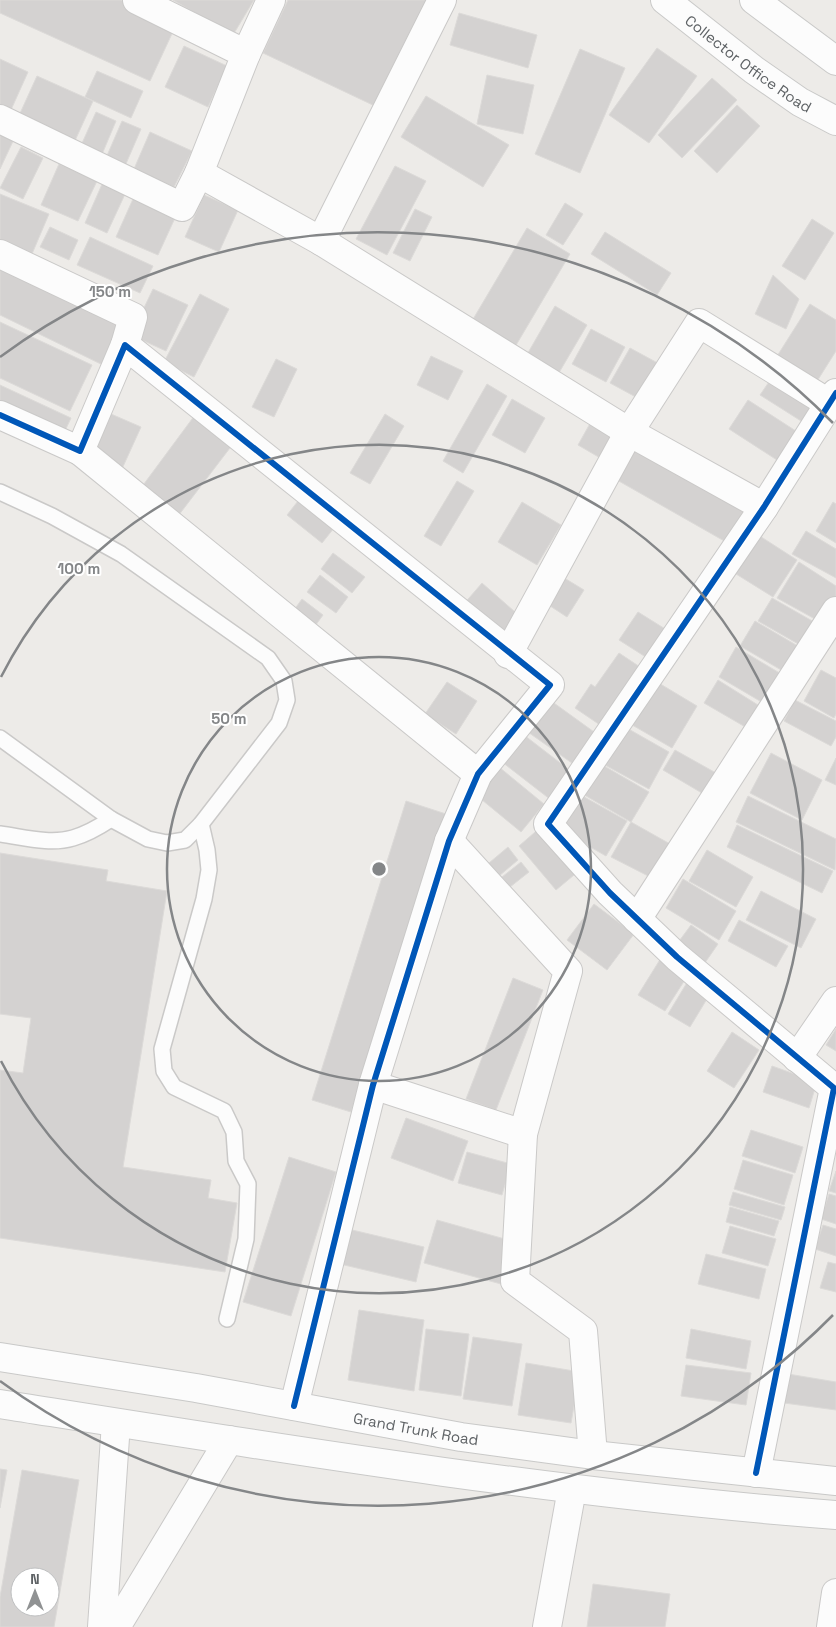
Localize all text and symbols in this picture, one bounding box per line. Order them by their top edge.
street label: Collector Office Road [682,10,815,116]
text: 150 m [89,282,131,301]
text: 100 m [58,559,100,578]
text: 50 m [211,709,247,728]
centre of rings [370,860,388,878]
street label: Grand Trunk Road [352,1408,480,1449]
north arrow [10,1567,60,1617]
text: N [30,1570,40,1588]

